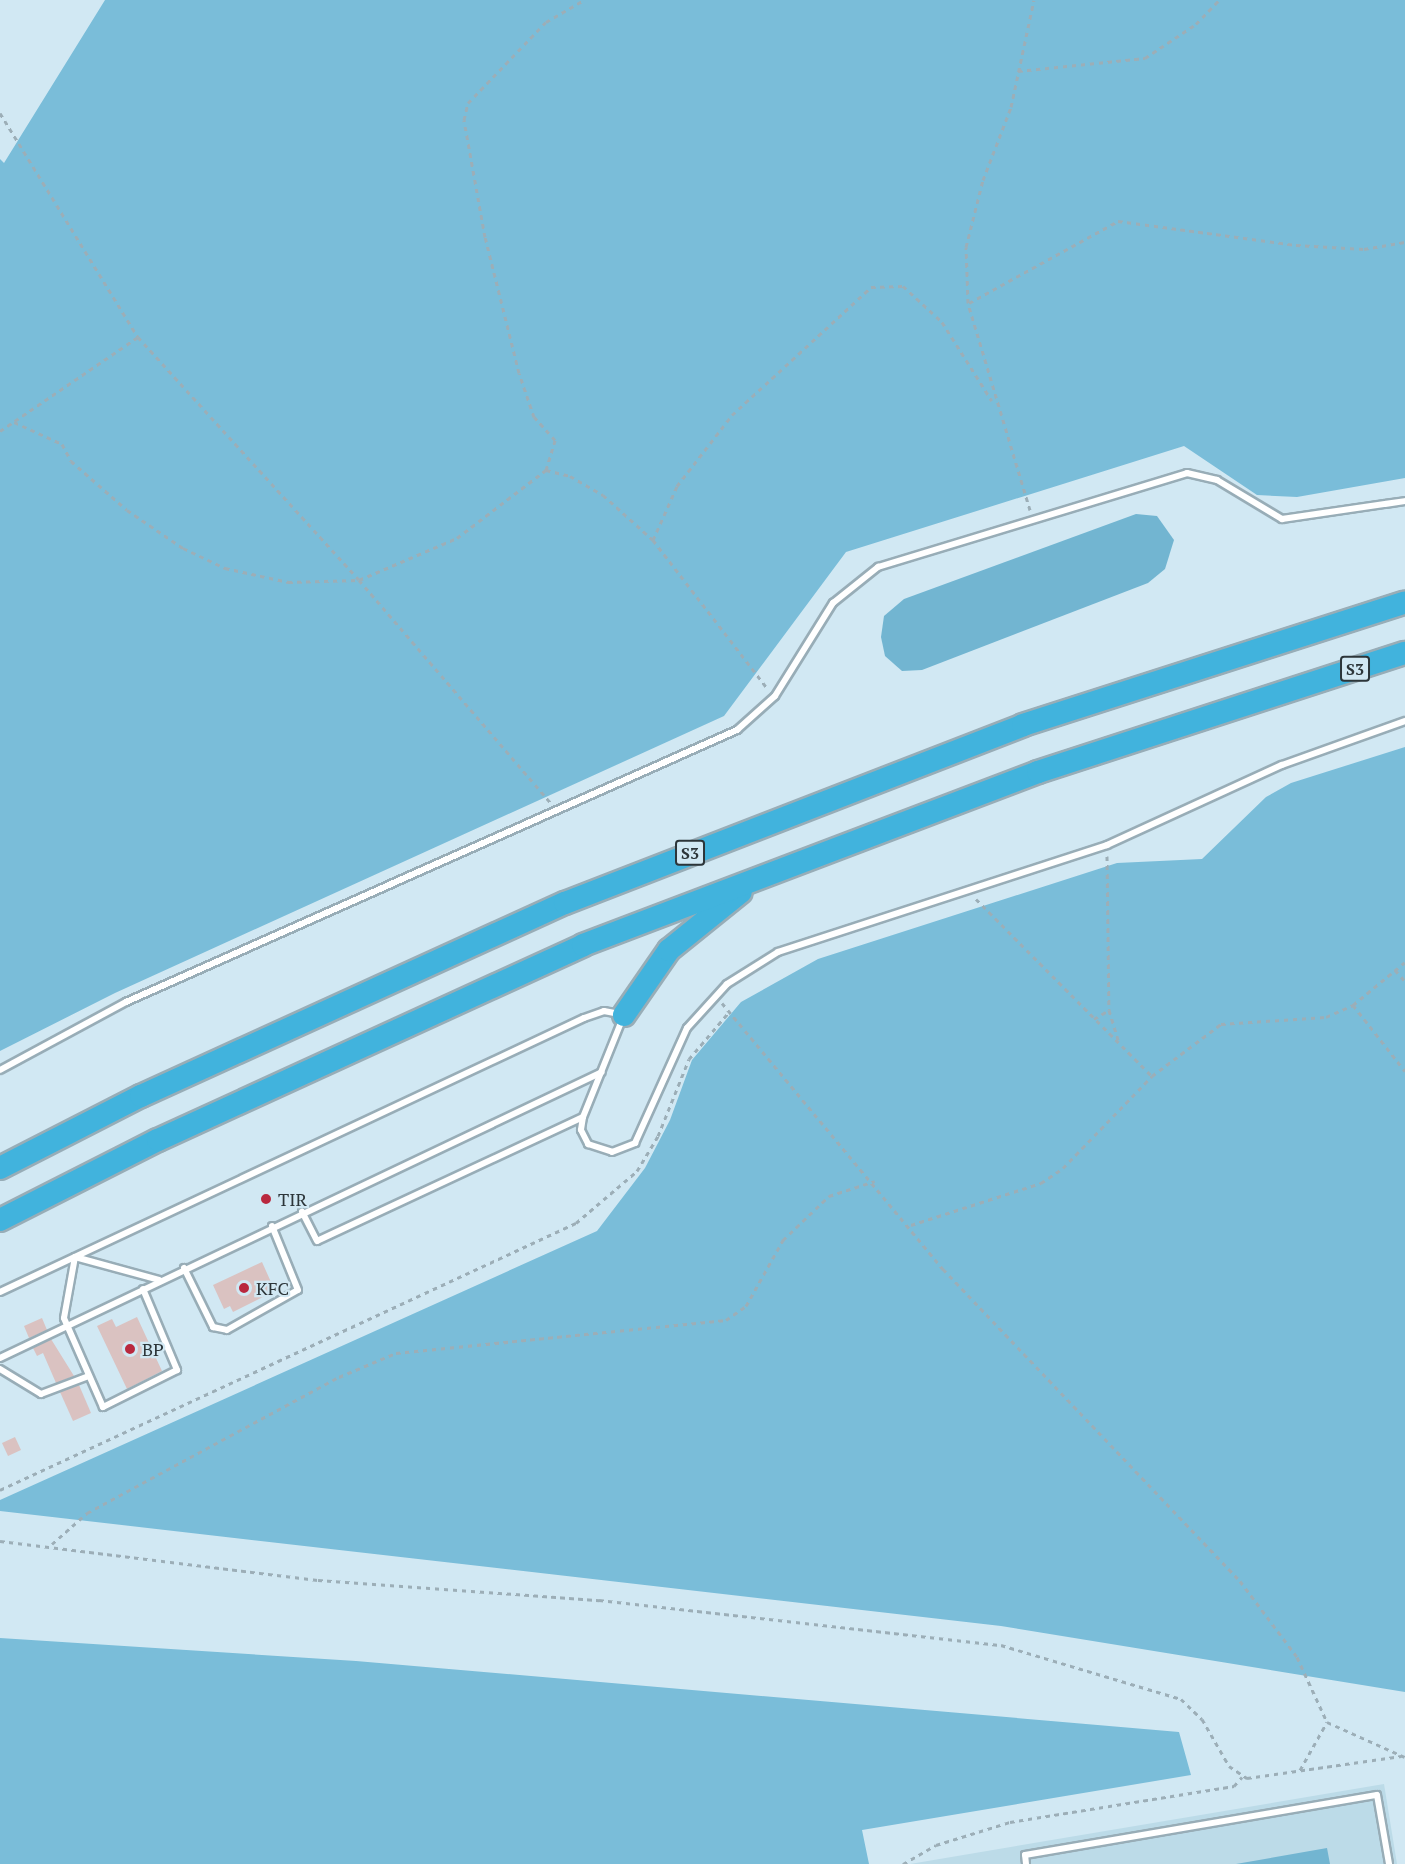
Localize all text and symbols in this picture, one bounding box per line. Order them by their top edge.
road number: S3 [1340,656,1370,682]
road number: S3 [675,840,705,866]
place label: TIR [278,1188,307,1210]
marker: TIR [259,1192,273,1206]
place label: KFC [256,1277,289,1299]
marker: KFC [237,1281,251,1295]
place label: BP [142,1338,164,1360]
marker: BP [123,1342,137,1356]

